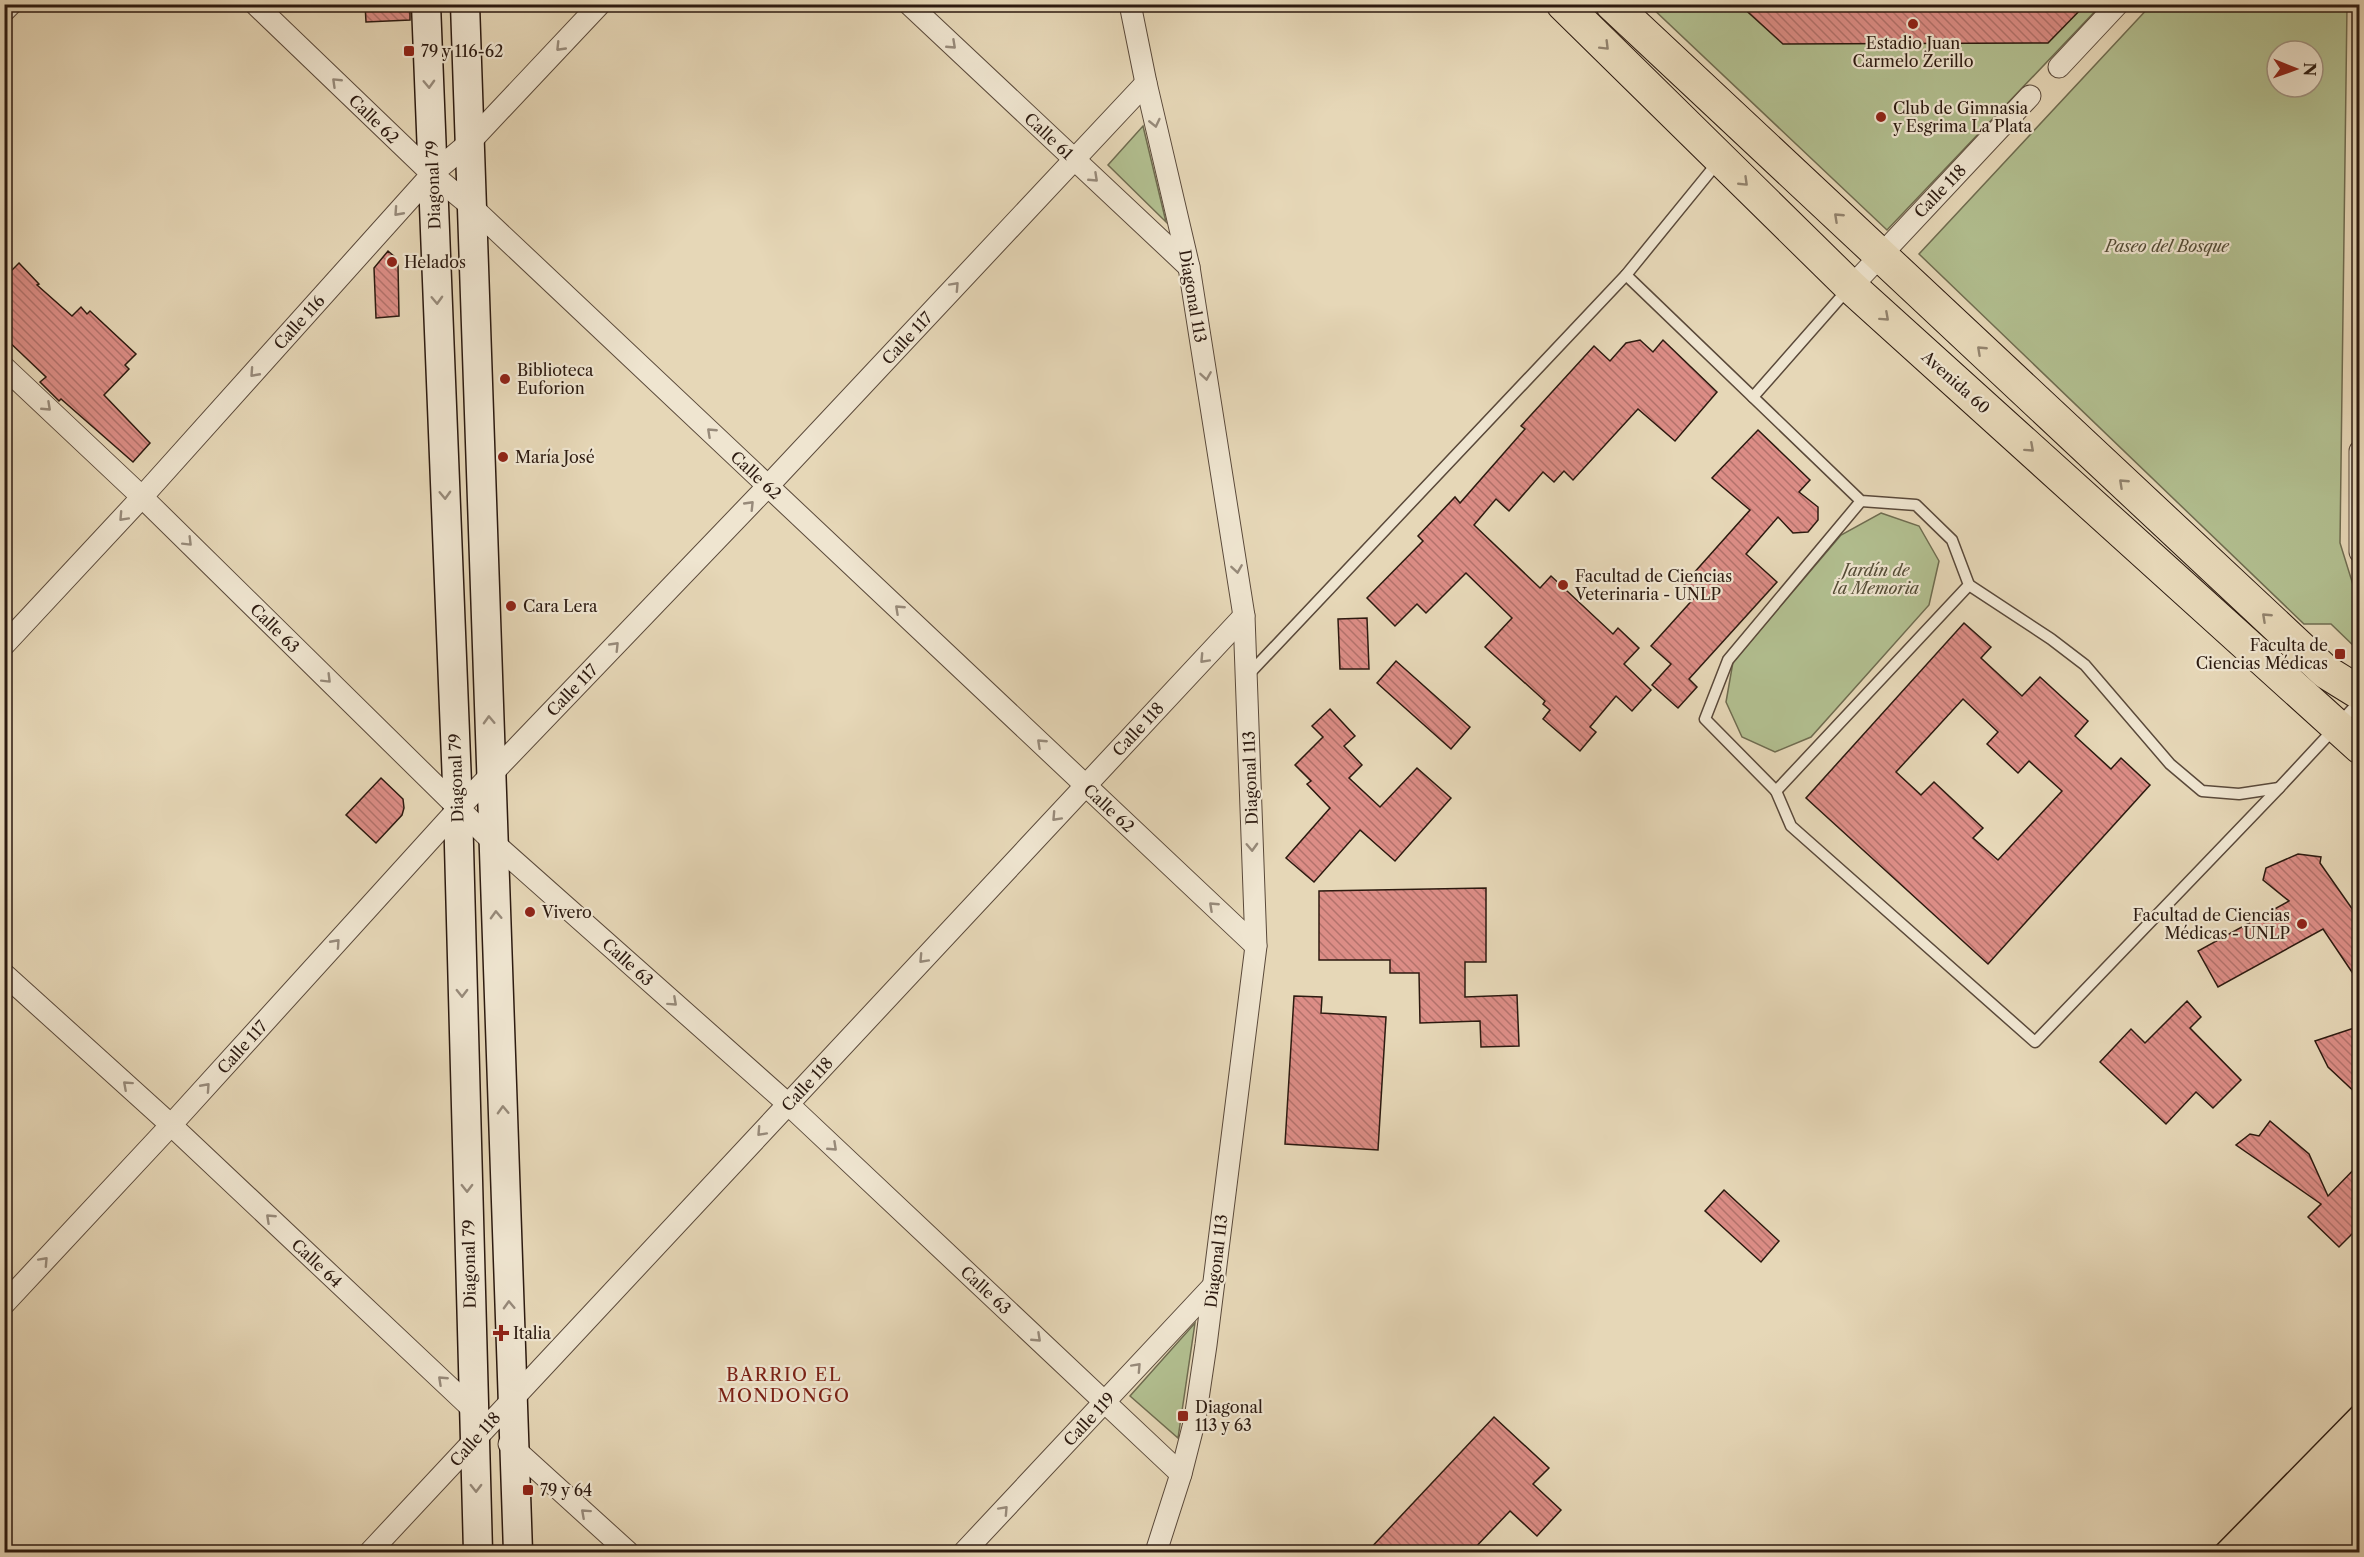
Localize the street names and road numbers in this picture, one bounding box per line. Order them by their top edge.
street label: Calle 62 [345,90,403,148]
street label: Calle 61 [1020,108,1078,164]
street label: Diagonal 79 [421,140,445,230]
street label: Calle 118 [1910,160,1970,222]
street label: Diagonal 113 [1175,248,1211,344]
street label: Calle 116 [269,291,329,353]
street label: Calle 117 [878,307,937,369]
street label: Avenida 60 [1917,346,1994,418]
street label: Calle 62 [726,447,786,503]
street label: Calle 63 [246,599,304,657]
street label: Calle 117 [542,660,602,720]
street label: Calle 118 [1108,698,1168,760]
street label: Diagonal 113 [1238,731,1262,825]
street label: Diagonal 79 [444,733,468,823]
street label: Calle 62 [1079,780,1139,836]
street label: Calle 63 [598,934,658,990]
street label: Calle 117 [213,1016,271,1078]
street label: Calle 118 [777,1053,837,1115]
street label: Diagonal 113 [1200,1213,1232,1309]
street label: Diagonal 79 [458,1219,480,1309]
street label: Calle 64 [287,1235,347,1291]
street label: Calle 63 [957,1262,1015,1318]
street label: Calle 119 [1059,1388,1119,1450]
street label: Calle 118 [445,1408,505,1470]

